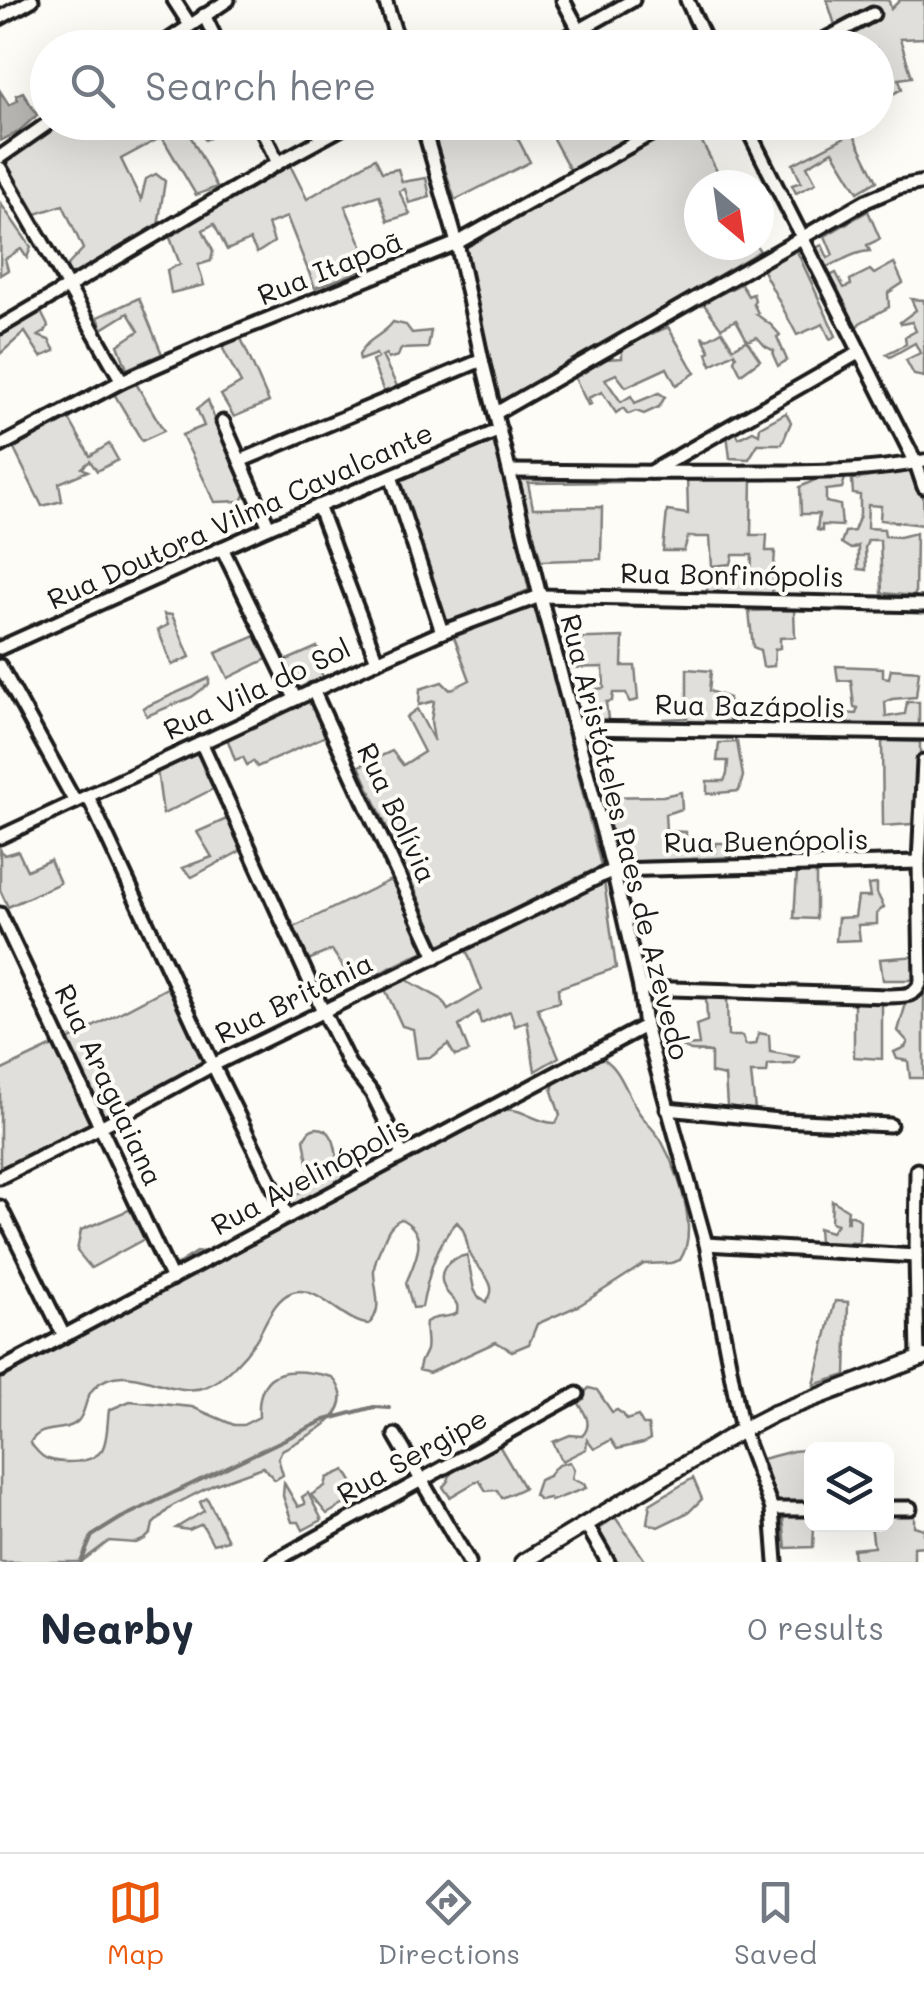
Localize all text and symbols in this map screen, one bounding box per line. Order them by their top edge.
search box [30,30,894,140]
icon: search [65,58,120,113]
text: Search here [145,60,376,110]
north arrow [684,170,774,260]
street label: Rua Itapoã [252,222,407,312]
street label: Rua Doutora Vilma Cavalcante [41,414,438,617]
street label: Rua Bonfinópolis [620,554,844,594]
street label: Rua Aristóteles Paes de Azevedo [553,610,699,1063]
street label: Rua Vila do Sol [157,629,356,747]
street label: Rua Bazápolis [654,685,846,725]
street label: Rua Bolívia [350,737,446,888]
street label: Rua Buenópolis [663,820,869,860]
street label: Rua Britânia [209,943,378,1051]
street label: Rua Araguaiana [47,978,172,1191]
street label: Rua Avelinópolis [204,1108,415,1242]
street label: Rua Sergipe [330,1399,493,1511]
map controls [804,1442,894,1532]
button: layers [804,1442,894,1532]
text: Nearby [40,1600,194,1655]
text: 0 results [747,1606,884,1648]
tab: Map [107,1875,164,1971]
tab: Directions [378,1875,520,1971]
tab: Saved [734,1875,817,1971]

